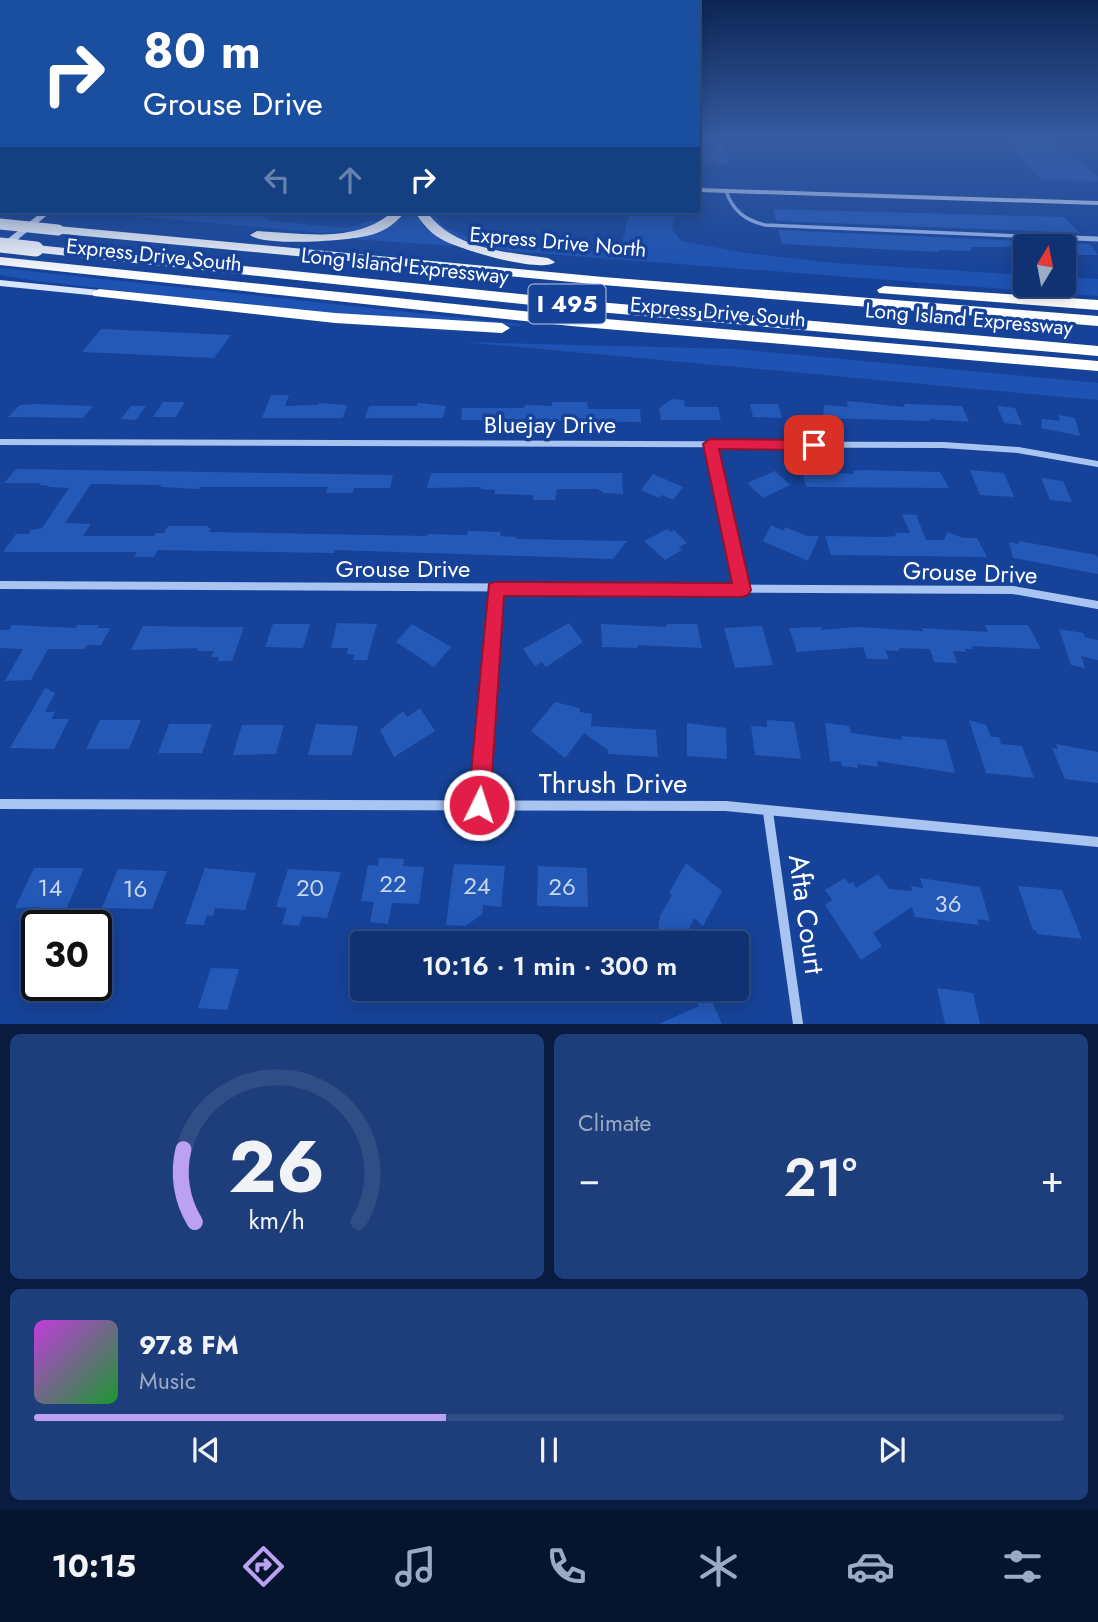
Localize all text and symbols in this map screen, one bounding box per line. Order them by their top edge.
text: 80 m [143,16,261,86]
icon: right [28,28,119,119]
text: Grouse Drive [143,81,323,127]
icon: left [258,161,296,199]
icon: ahead [331,161,369,199]
icon: right [404,161,442,199]
street label: Express Drive North [468,219,648,265]
street label: Express Drive South [65,231,243,279]
north arrow [1013,234,1076,298]
map controls [1013,234,1076,297]
street label: Long Island Expressway [300,240,511,292]
road number: I 495 [528,284,606,324]
street label: Express Drive South [629,289,807,335]
street label: Long Island Expressway [864,295,1075,343]
street label: Bluejay Drive [484,407,616,442]
pin [784,415,844,475]
icon: arrive [795,426,833,464]
street label: Grouse Drive [336,551,470,586]
street label: Grouse Drive [902,553,1038,592]
street label: Thrush Drive [539,763,687,804]
position arrow [442,768,516,842]
street label: Afta Court [778,852,835,977]
house number: 22 [379,866,407,901]
house number: 24 [463,868,491,903]
house number: 26 [548,869,576,904]
house number: 14 [38,870,62,905]
house number: 20 [296,870,324,905]
house number: 16 [123,871,147,906]
house number: 36 [935,886,961,921]
speed limit sign: 30 [21,910,112,1001]
text: 10:16 · 1 min · 300 m [422,947,677,985]
text: Climate [578,1106,651,1140]
text: 26 [229,1115,325,1220]
text: 21° [784,1140,857,1216]
text: − [578,1151,600,1206]
text: + [1041,1151,1064,1206]
text: km/h [249,1202,305,1238]
text: 97.8 FM [139,1326,239,1364]
text: Music [139,1364,196,1398]
icon: previous [187,1431,225,1469]
icon: pause [530,1431,568,1469]
icon: next [873,1431,911,1469]
icon: directions [239,1542,288,1591]
icon: music [391,1542,440,1591]
icon: phone [542,1542,591,1591]
icon: climate [694,1542,743,1591]
icon: car [846,1542,895,1591]
icon: filters [998,1542,1047,1591]
text: 10:15 [51,1543,136,1589]

